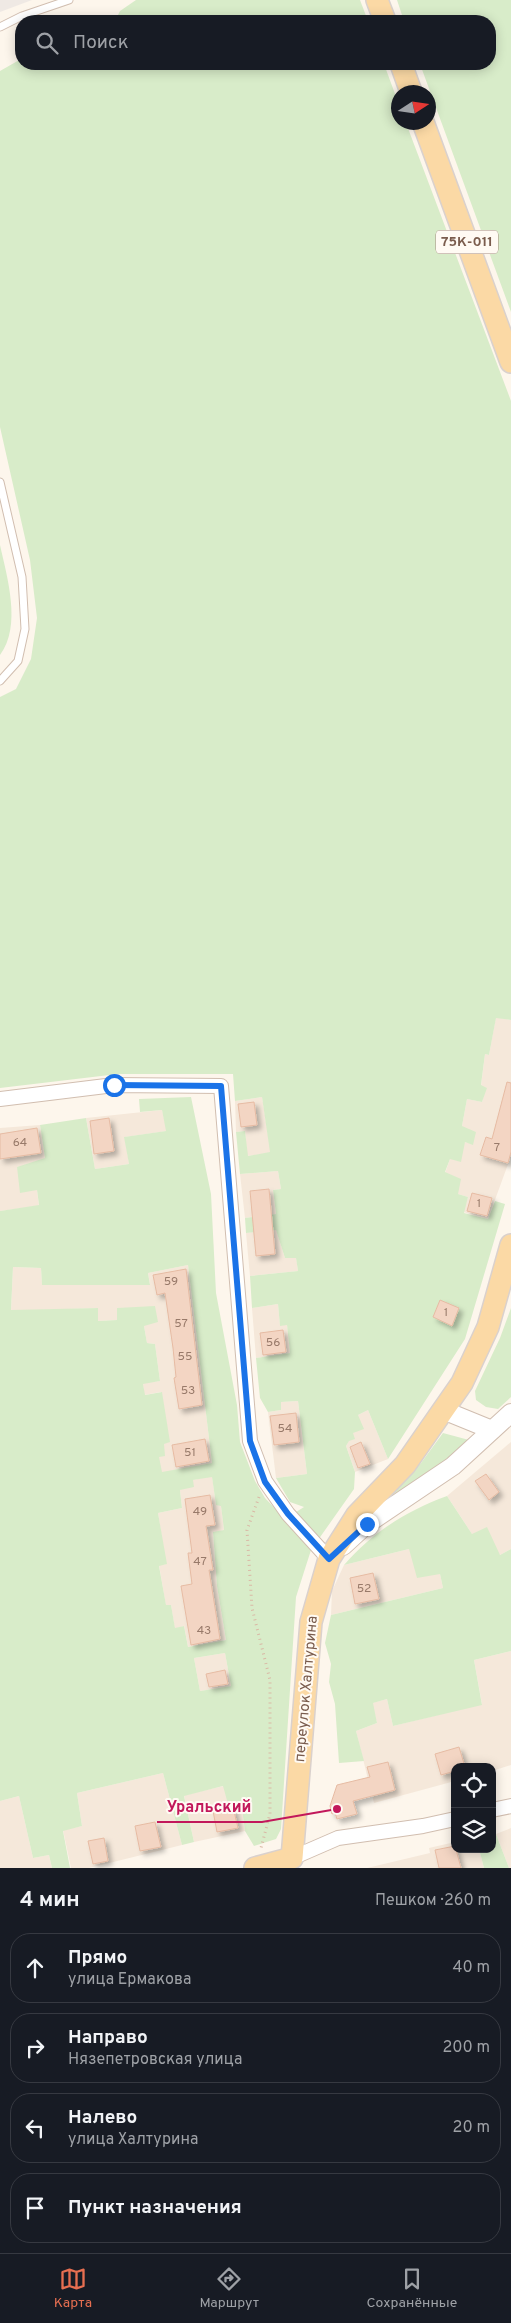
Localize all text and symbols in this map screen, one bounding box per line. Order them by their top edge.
search box [15,15,496,70]
icon: search [33,29,61,57]
text: Поиск [73,31,129,55]
north arrow [391,85,436,130]
road number: 75К-011 [436,230,498,253]
route start [103,1074,126,1097]
house number: 64 [13,1135,27,1151]
house number: 7 [494,1140,500,1156]
house number: 1 [477,1196,481,1212]
house number: 59 [164,1274,178,1290]
house number: 1 [444,1305,448,1321]
house number: 57 [174,1316,188,1332]
house number: 56 [266,1335,280,1351]
house number: 55 [178,1349,192,1365]
house number: 53 [181,1383,195,1399]
house number: 54 [277,1421,293,1437]
house number: 51 [184,1445,196,1461]
house number: 49 [193,1504,207,1520]
route end [356,1513,379,1536]
house number: 47 [193,1554,207,1570]
house number: 52 [357,1581,371,1597]
street label: переулок Халтурина [291,1615,323,1763]
house number: 43 [197,1623,211,1639]
map controls [451,1763,496,1853]
button: locate [451,1763,496,1808]
callout: Уральский [157,1791,262,1822]
text: Уральский [167,1798,251,1818]
button: layers [451,1808,496,1853]
text: 4 мин [20,1887,80,1914]
text: Пешком · 260 m [375,1891,491,1911]
text: Прямо [68,1946,127,1970]
icon: ahead [21,1954,49,1982]
text: 40 m [452,1958,490,1978]
text: улица Ермакова [68,1970,191,1990]
text: Направо [68,2026,148,2050]
icon: right [21,2034,49,2062]
text: 200 m [442,2038,490,2058]
text: Нязепетровская улица [68,2050,242,2070]
text: Налево [68,2106,137,2130]
icon: left [21,2114,49,2142]
text: 20 m [453,2118,490,2138]
text: улица Халтурина [68,2130,198,2150]
icon: arrive [21,2194,49,2222]
text: Пункт назначения [68,2196,242,2220]
tab: Карта [54,2265,92,2312]
tab: Маршрут [199,2265,259,2312]
tab: Сохранённые [366,2265,457,2312]

